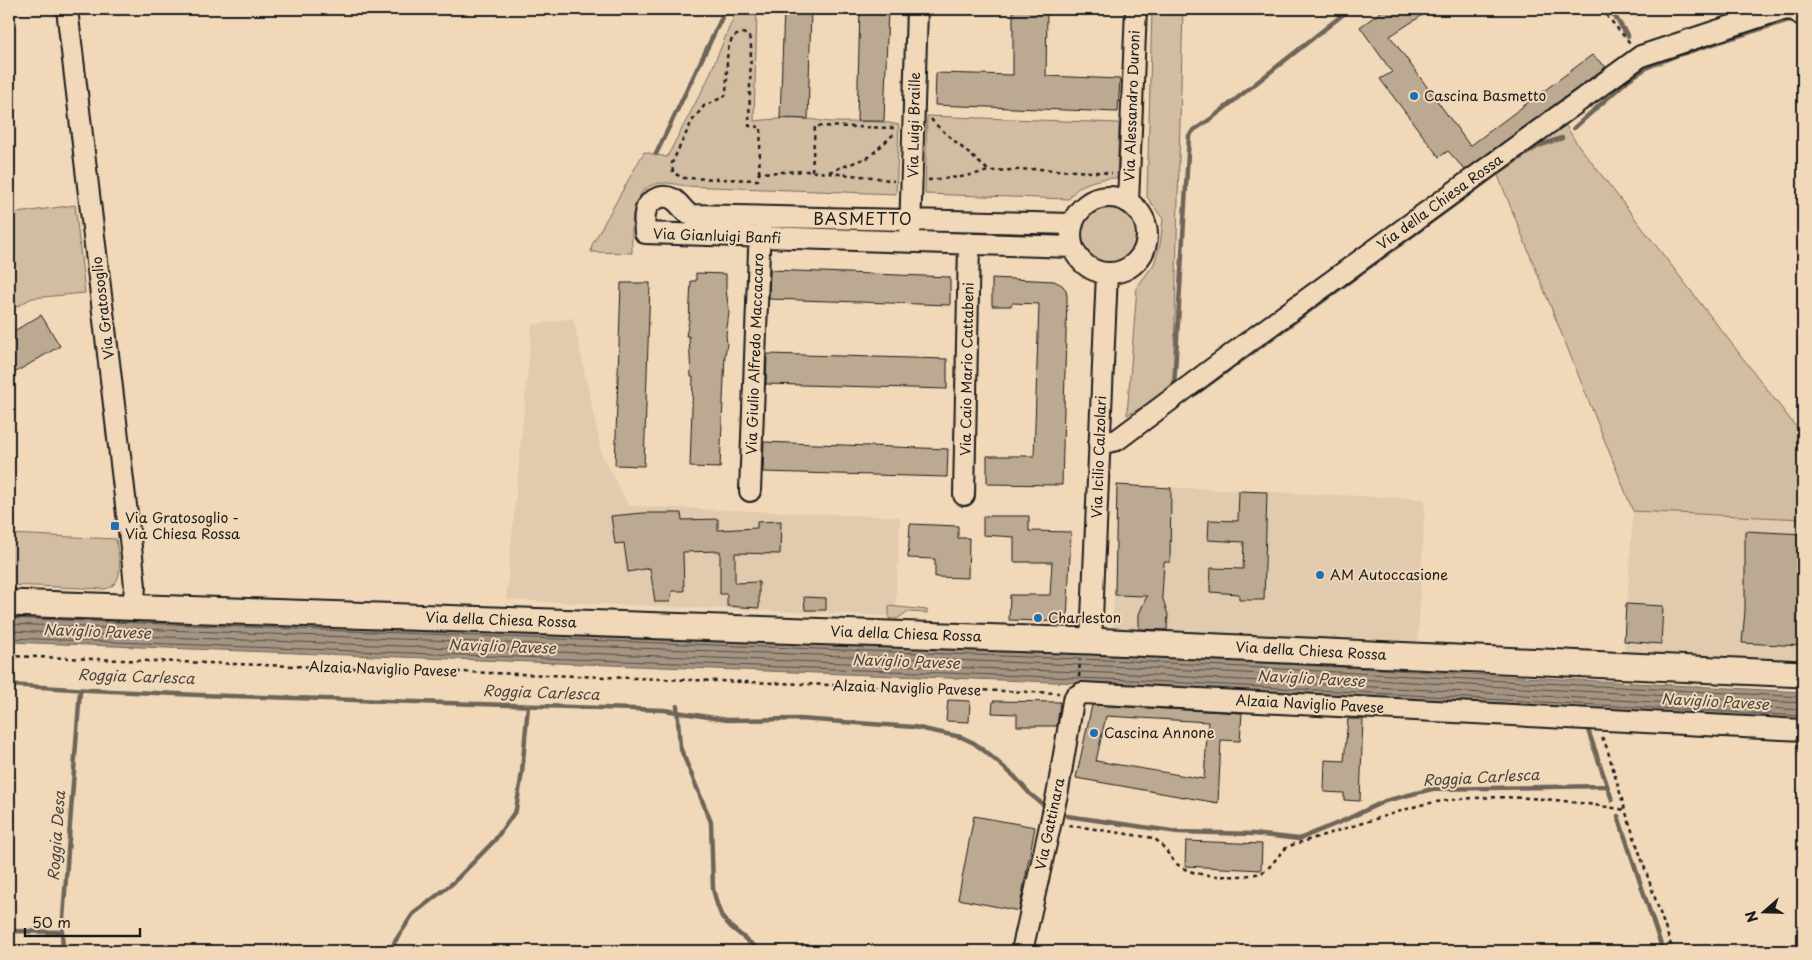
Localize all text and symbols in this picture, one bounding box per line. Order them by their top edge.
street label: Via Alessandro Duroni [1118,30,1145,182]
street label: Via Luigi Braille [902,71,925,178]
place label: Cascina Basmetto [1424,85,1547,106]
marker: Cascina Basmetto [1408,90,1420,102]
street label: Via della Chiesa Rossa [1372,149,1507,255]
district label: BASMETTO [813,206,913,230]
street label: Via Gianluigi Banfi [653,223,782,248]
street label: Via Giulio Alfredo Maccacaro [740,253,769,455]
street label: Via Gratosoglio [86,255,119,361]
street label: Via Caio Mario Cattabeni [954,282,979,456]
street label: Via Icilio Calzolari [1086,395,1111,519]
place label: Via Gratosoglio - Via Chiesa Rossa [125,507,240,544]
marker: Via Gratosoglio - Via Chiesa Rossa [109,520,121,532]
place label: AM Autoccasione [1330,564,1448,585]
marker: AM Autoccasione [1314,569,1326,581]
street label: Via della Chiesa Rossa [425,606,577,633]
place label: Charleston [1048,607,1121,628]
marker: Charleston [1032,612,1044,624]
water label: Naviglio Pavese [43,617,152,644]
street label: Via della Chiesa Rossa [830,620,982,647]
water label: Naviglio Pavese [448,632,557,659]
street label: Via della Chiesa Rossa [1235,636,1387,665]
water label: Naviglio Pavese [852,647,961,674]
street label: Alzaia Naviglio Pavese [308,655,458,682]
water label: Roggia Carlesca [77,662,196,689]
water label: Naviglio Pavese [1257,663,1366,692]
street label: Alzaia Naviglio Pavese [832,674,982,701]
water label: Roggia Carlesca [482,678,601,705]
water label: Naviglio Pavese [1661,686,1770,715]
street label: Alzaia Naviglio Pavese [1235,689,1385,718]
place label: Cascina Annone [1104,722,1215,743]
marker: Cascina Annone [1088,727,1100,739]
water label: Roggia Carlesca [1422,762,1541,791]
street label: Via Gattinara [1029,776,1070,872]
water label: Roggia Desa [41,790,70,882]
north arrow [1740,888,1790,938]
scale bar [25,905,140,937]
text: N [1740,908,1763,925]
text: 50 m [32,910,71,933]

